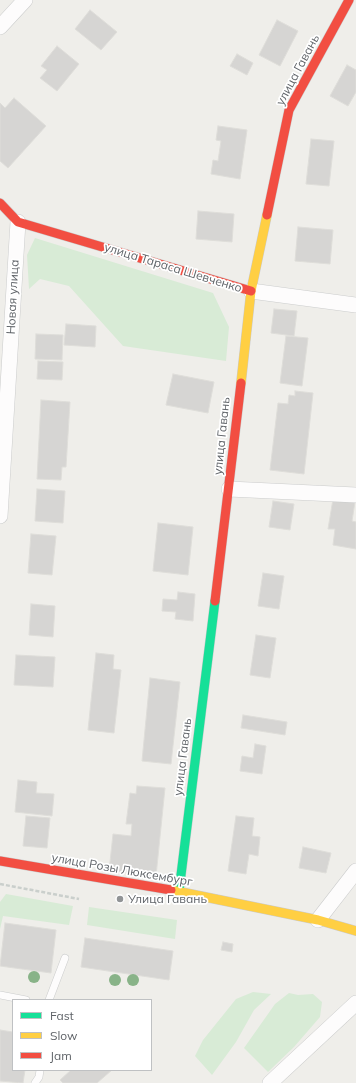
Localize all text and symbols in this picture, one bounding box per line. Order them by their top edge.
street label: улица Гавань [273,32,323,108]
street label: улица Тараса Шевченко [102,240,244,296]
street label: Новая улица [4,259,22,335]
street label: улица Гавань [211,396,233,476]
street label: улица Гавань [171,717,195,797]
street label: улица Розы Люксембург [50,851,194,889]
place label: Улица Гавань [128,892,207,906]
marker: Улица Гавань [115,894,125,904]
legend [12,999,152,1071]
text: Fast [50,1008,74,1023]
text: Slow [50,1028,78,1043]
text: Jam [50,1048,72,1063]

